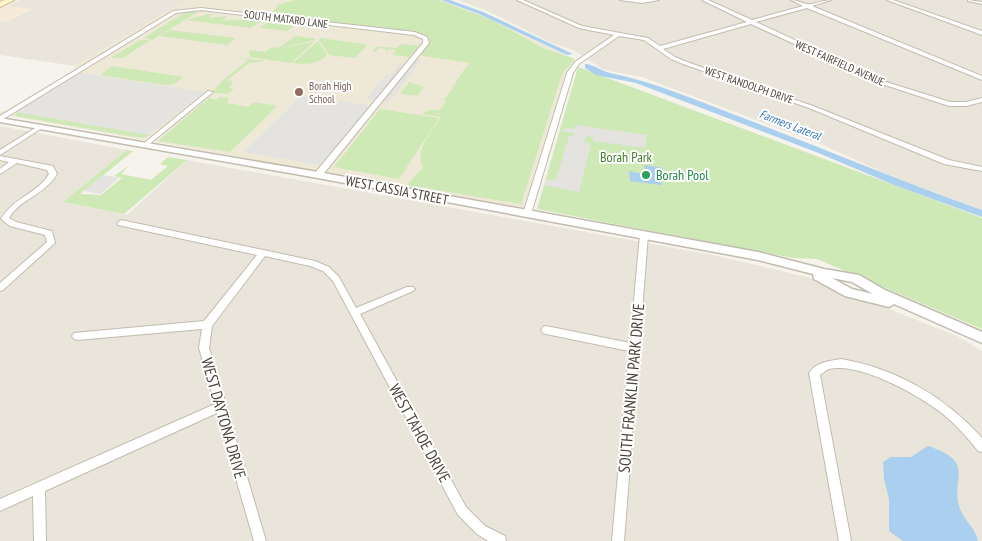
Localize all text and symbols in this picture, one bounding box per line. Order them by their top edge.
street label: SOUTH MATARO LANE [243,7,329,31]
street label: WEST FAIRFIELD AVENUE [793,37,887,89]
street label: WEST RANDOLPH DRIVE [703,63,795,107]
place label: Borah High School [309,79,352,106]
marker: Borah High School [293,86,305,98]
water label: Farmers Lateral [757,106,824,143]
park label: Borah Park [600,148,653,166]
place label: Borah Pool [656,166,709,184]
marker: Borah Pool [640,169,652,181]
street label: WEST CASSIA STREET [344,171,451,209]
street label: SOUTH FRANKLIN PARK DRIVE [614,302,648,474]
street label: WEST DAYTONA DRIVE [197,355,251,481]
street label: WEST TAHOE DRIVE [385,380,455,486]

